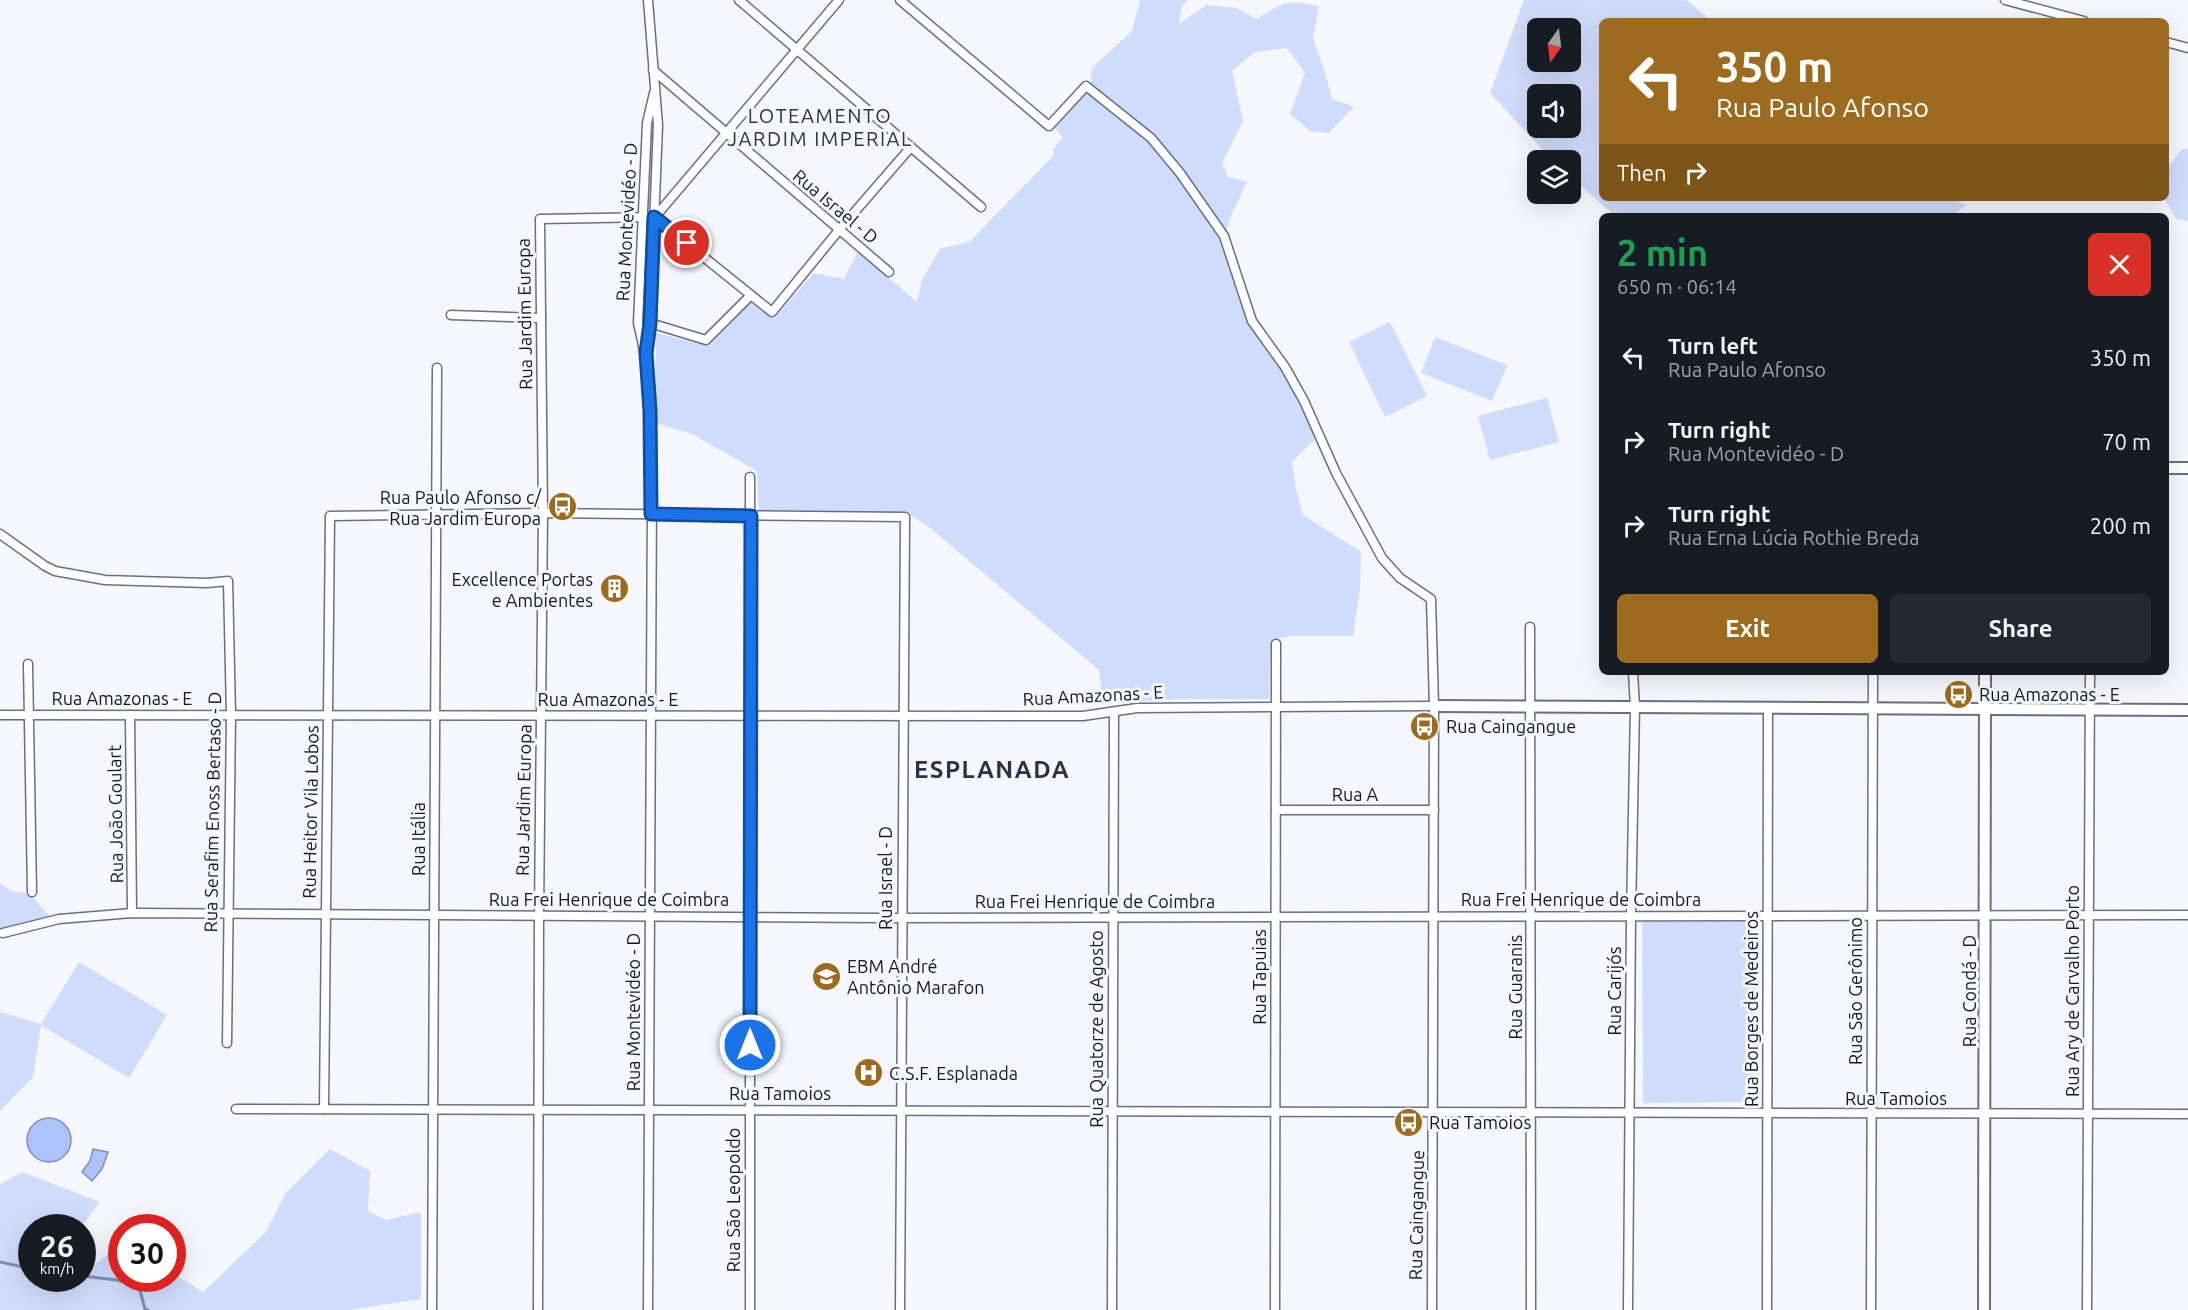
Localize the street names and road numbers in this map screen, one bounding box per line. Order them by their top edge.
street label: Rua Montevidéo - D [612,142,640,302]
street label: Rua Israel - D [790,165,882,247]
street label: Rua Jardim Europa [513,238,535,390]
street label: Rua Amazonas - E [1022,681,1164,709]
street label: Rua Amazonas - E [52,688,192,708]
street label: Rua Amazonas - E [538,689,678,709]
street label: Rua Serafim Enoss Bertaso - D [200,691,224,933]
street label: Rua Jardim Europa [512,724,534,876]
street label: Rua Heitor Vila Lobos [298,725,322,899]
street label: Rua João Goulart [104,744,126,884]
street label: Rua A [1332,784,1379,804]
street label: Rua Itália [408,802,428,876]
street label: Rua Israel - D [875,826,895,930]
street label: Rua Ary de Carvalho Porto [2062,885,2082,1097]
street label: Rua Frei Henrique de Coimbra [489,889,729,909]
street label: Rua Frei Henrique de Coimbra [1461,889,1701,909]
street label: Rua Frei Henrique de Coimbra [975,891,1215,911]
street label: Rua Borges de Medeiros [1741,911,1761,1107]
street label: Rua São Gerônimo [1845,917,1865,1065]
street label: Rua Tapuias [1249,929,1269,1025]
street label: Rua Quatorze de Agosto [1086,930,1107,1128]
street label: Rua Montevidéo - D [623,933,643,1091]
street label: Rua Guaranis [1505,934,1525,1039]
street label: Rua Condá - D [1959,935,1979,1047]
street label: Rua Carijós [1604,946,1624,1036]
street label: Rua Tamoios [729,1083,831,1103]
street label: Rua Tamoios [1845,1088,1947,1108]
street label: Rua São Leopoldo [723,1128,743,1272]
street label: Rua Caingangue [1405,1150,1427,1280]

